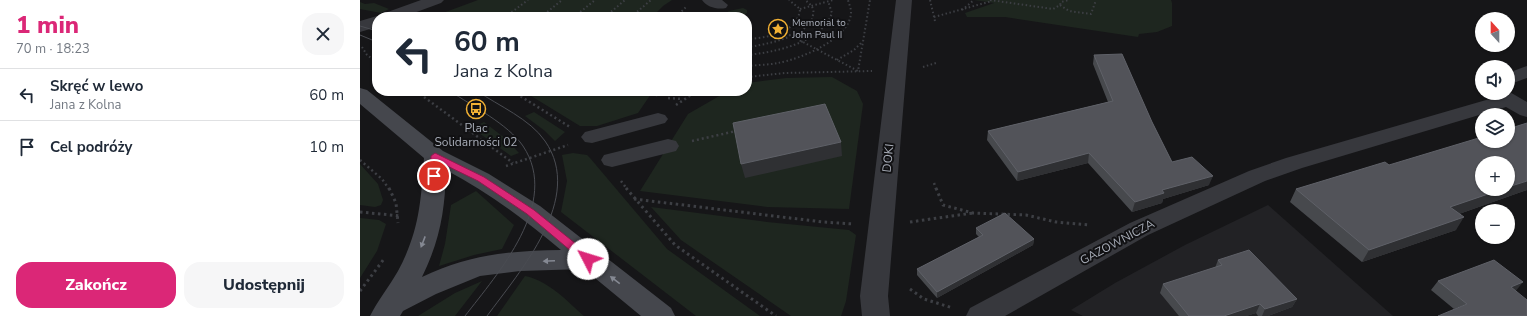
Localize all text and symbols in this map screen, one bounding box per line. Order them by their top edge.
text: 1 min [16,9,79,41]
north arrow [1475,12,1515,52]
map controls [1475,12,1515,244]
button: close [302,13,344,55]
place label: Memorial to John Paul II [791,16,846,42]
place icon: Memorial to John Paul II [767,18,789,40]
text: 60 m [454,23,520,61]
icon: left [388,28,440,80]
text: 70 m · 18:23 [16,40,90,58]
text: Jana z Kolna [454,59,553,83]
button: sound [1475,60,1515,100]
text: Skręć w lewo [50,76,143,96]
icon: left [16,84,38,106]
text: 60 m [309,85,344,105]
text: Jana z Kolna [50,96,121,114]
bus stop icon: Plac Solidarności 02 [465,98,487,120]
button: layers [1475,108,1515,148]
place label: Plac Solidarności 02 [434,120,518,150]
icon: arrive [16,136,38,158]
text: Cel podróży [50,137,132,157]
text: 10 m [309,137,344,157]
street label: DOKI [879,143,897,173]
button: + [1475,156,1515,196]
pin [417,159,451,193]
icon: arrive [423,165,445,187]
button: − [1475,204,1515,244]
street label: GAZOWNICZA [1077,216,1157,268]
one-way arrow [419,237,425,249]
position arrow [567,238,609,280]
one-way arrow [542,258,555,264]
button: Zakończ [16,262,176,308]
button: Udostępnij [184,262,344,308]
one-way arrow [609,275,620,284]

